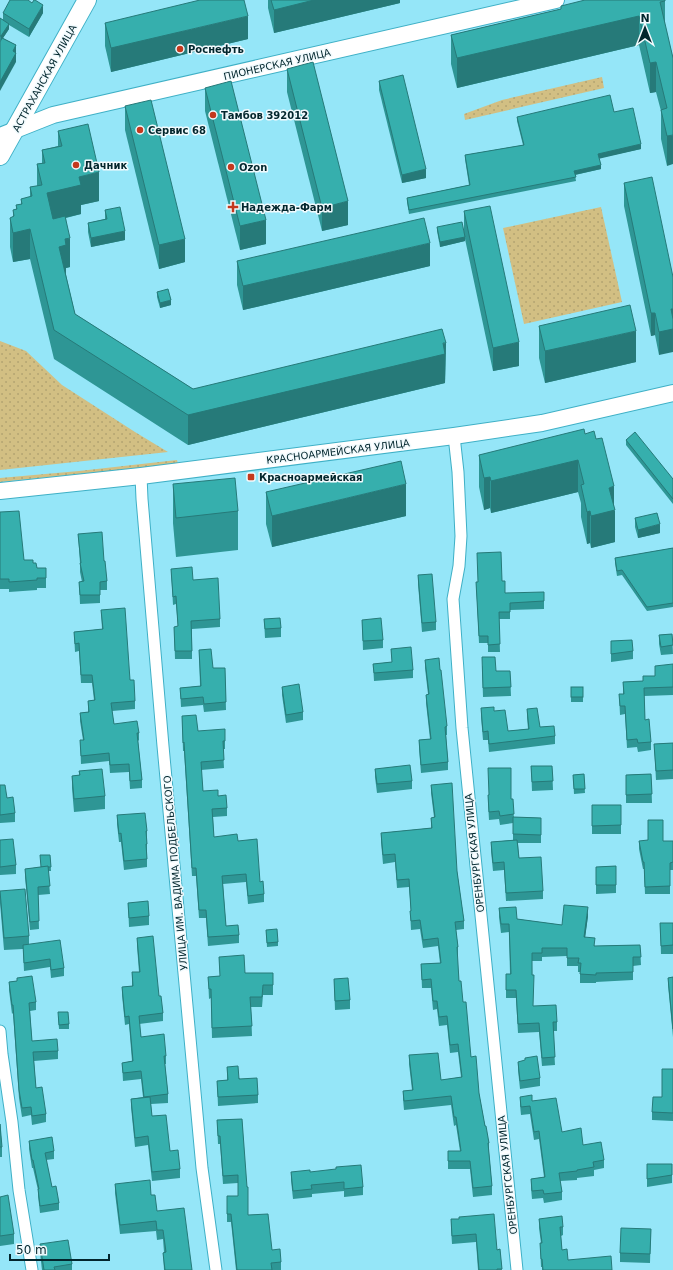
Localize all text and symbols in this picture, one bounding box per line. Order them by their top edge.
north arrow [625,8,665,48]
text: N [640,12,650,25]
street label: АСТРАХАНСКАЯ УЛИЦА [10,23,79,134]
marker: Роснефть [175,44,185,54]
place label: Роснефть [188,44,244,55]
street label: ПИОНЕРСКАЯ УЛИЦА [223,47,332,82]
marker: Тамбов 392012 [208,110,218,120]
place label: Тамбов 392012 [221,110,308,121]
marker: Сервис 68 [135,125,145,135]
place label: Сервис 68 [148,125,206,136]
marker: Дачник [71,160,81,170]
place label: Дачник [84,160,127,171]
marker: Ozon [226,162,236,172]
place label: Ozon [239,162,267,173]
marker: Надежда-Фарм [228,202,238,212]
place label: Надежда-Фарм [241,202,332,213]
street label: КРАСНОАРМЕЙСКАЯ УЛИЦА [266,436,411,466]
marker: Красноармейская [246,472,256,482]
place label: Красноармейская [259,472,363,483]
street label: УЛИЦА ИМ. ВАДИМА ПОДБЕЛЬСКОГО [161,775,190,971]
street label: ОРЕНБУРГСКАЯ УЛИЦА [463,793,486,913]
street label: ОРЕНБУРГСКАЯ УЛИЦА [496,1115,519,1235]
scale bar [10,1236,109,1262]
text: 50 m [16,1243,47,1257]

